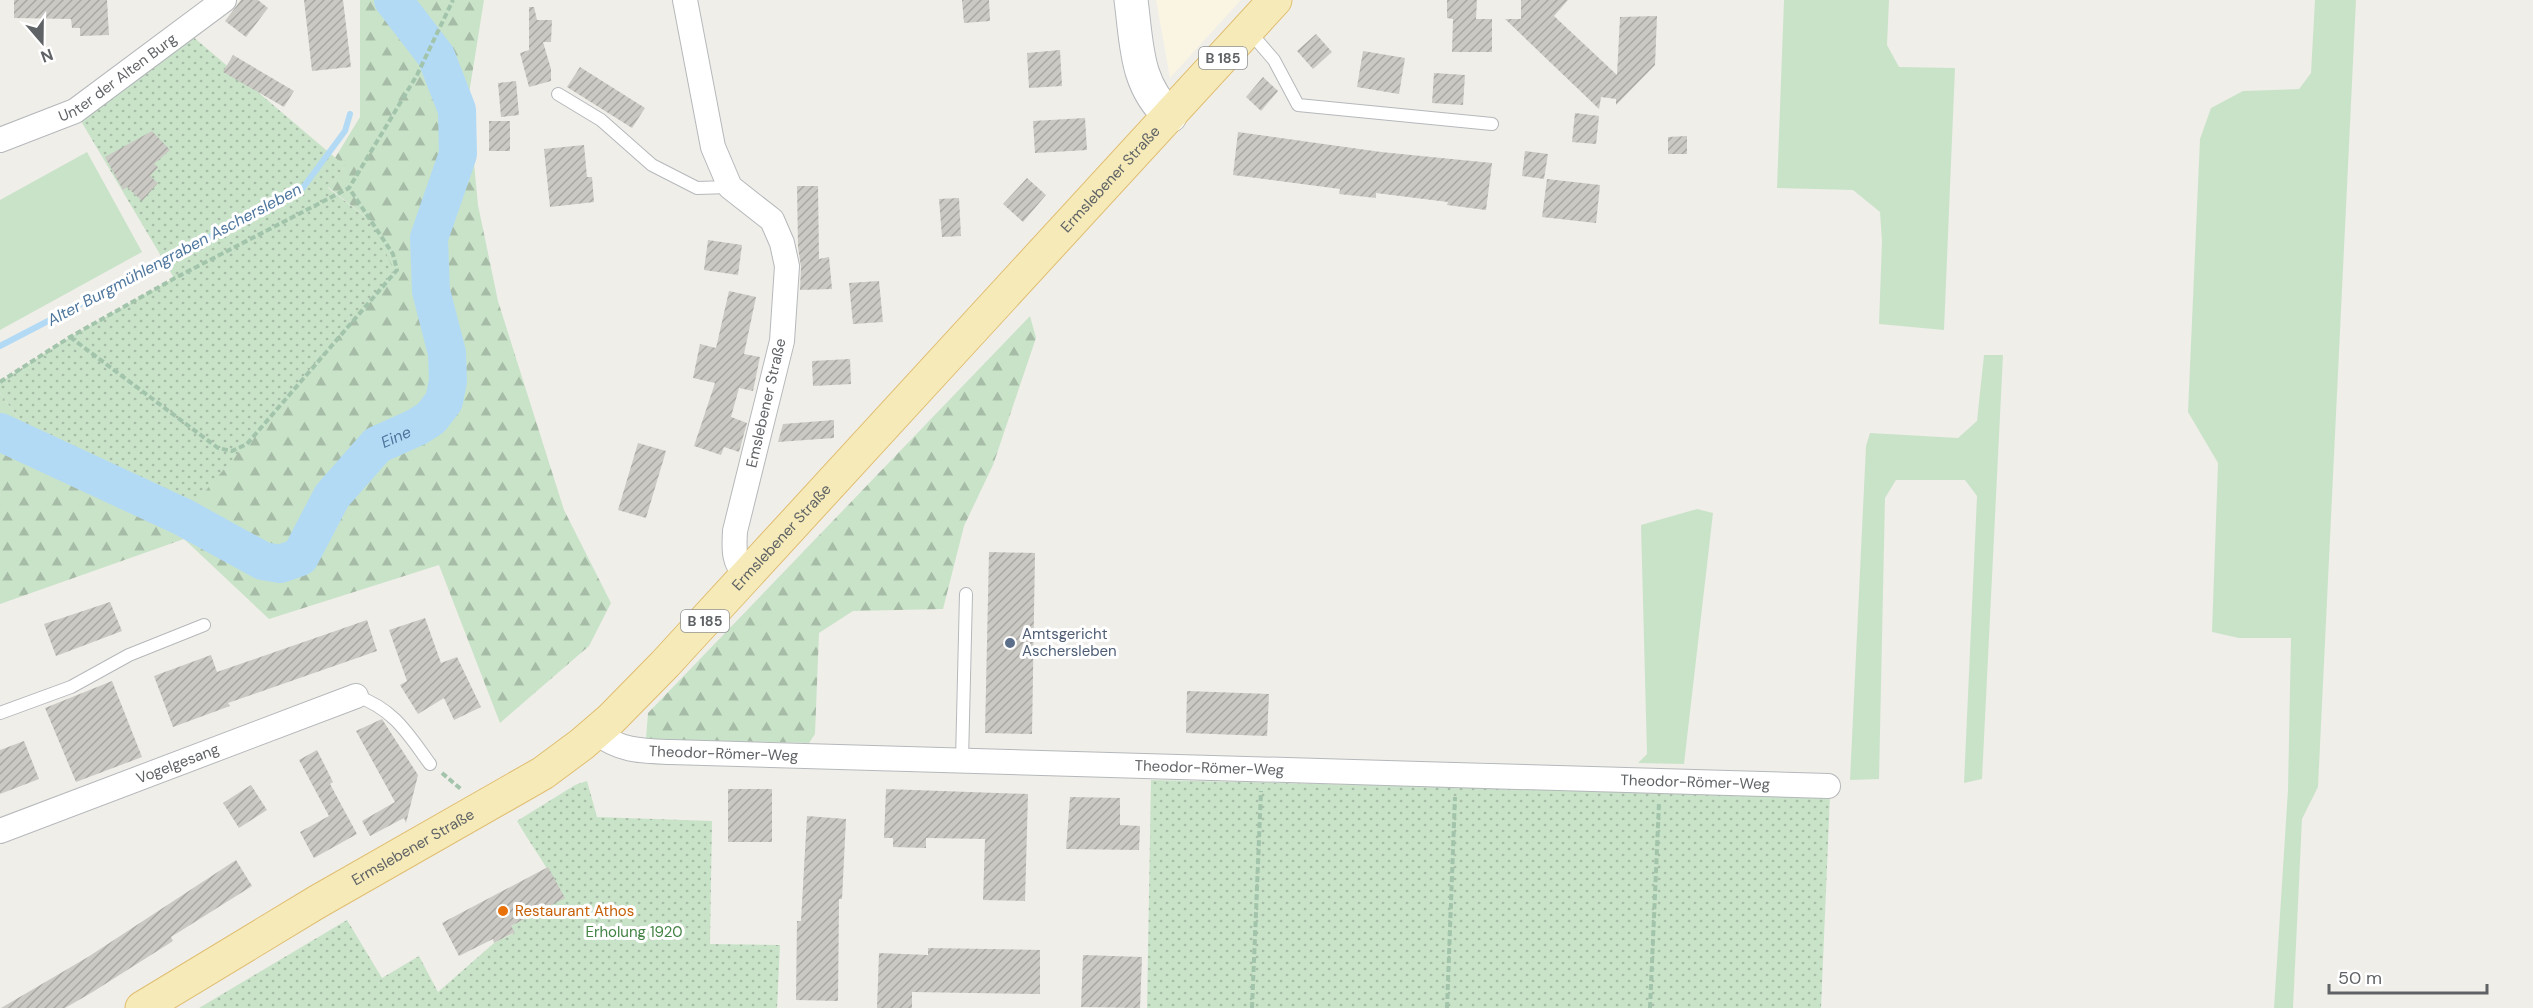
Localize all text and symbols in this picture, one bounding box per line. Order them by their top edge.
north arrow [12,12,72,72]
street label: Unter der Alten Burg [55,29,181,126]
text: N [38,44,56,67]
road number: B 185 [1199,47,1247,69]
street label: Ermslebener Straße [1056,122,1164,237]
water label: Alter Burgmühlengraben Aschersleben [43,178,305,331]
street label: Emslebener Straße [741,336,791,470]
water label: Eine [378,421,414,453]
street label: Ermslebener Straße [727,480,836,595]
road number: B 185 [681,610,729,632]
place label: Amtsgericht Aschersleben [1022,624,1117,661]
marker: Amtsgericht Aschersleben [1003,636,1017,650]
street label: Vogelgesang [133,739,222,788]
street label: Theodor-Römer-Weg [648,741,799,766]
street label: Theodor-Römer-Weg [1134,756,1284,780]
street label: Theodor-Römer-Weg [1620,770,1770,794]
street label: Ermslebener Straße [348,804,478,890]
place label: Restaurant Athos [515,901,634,921]
marker: Restaurant Athos [496,904,510,918]
park label: Erholung 1920 [585,922,683,942]
scale bar [2329,957,2486,995]
text: 50 m [2338,966,2382,990]

